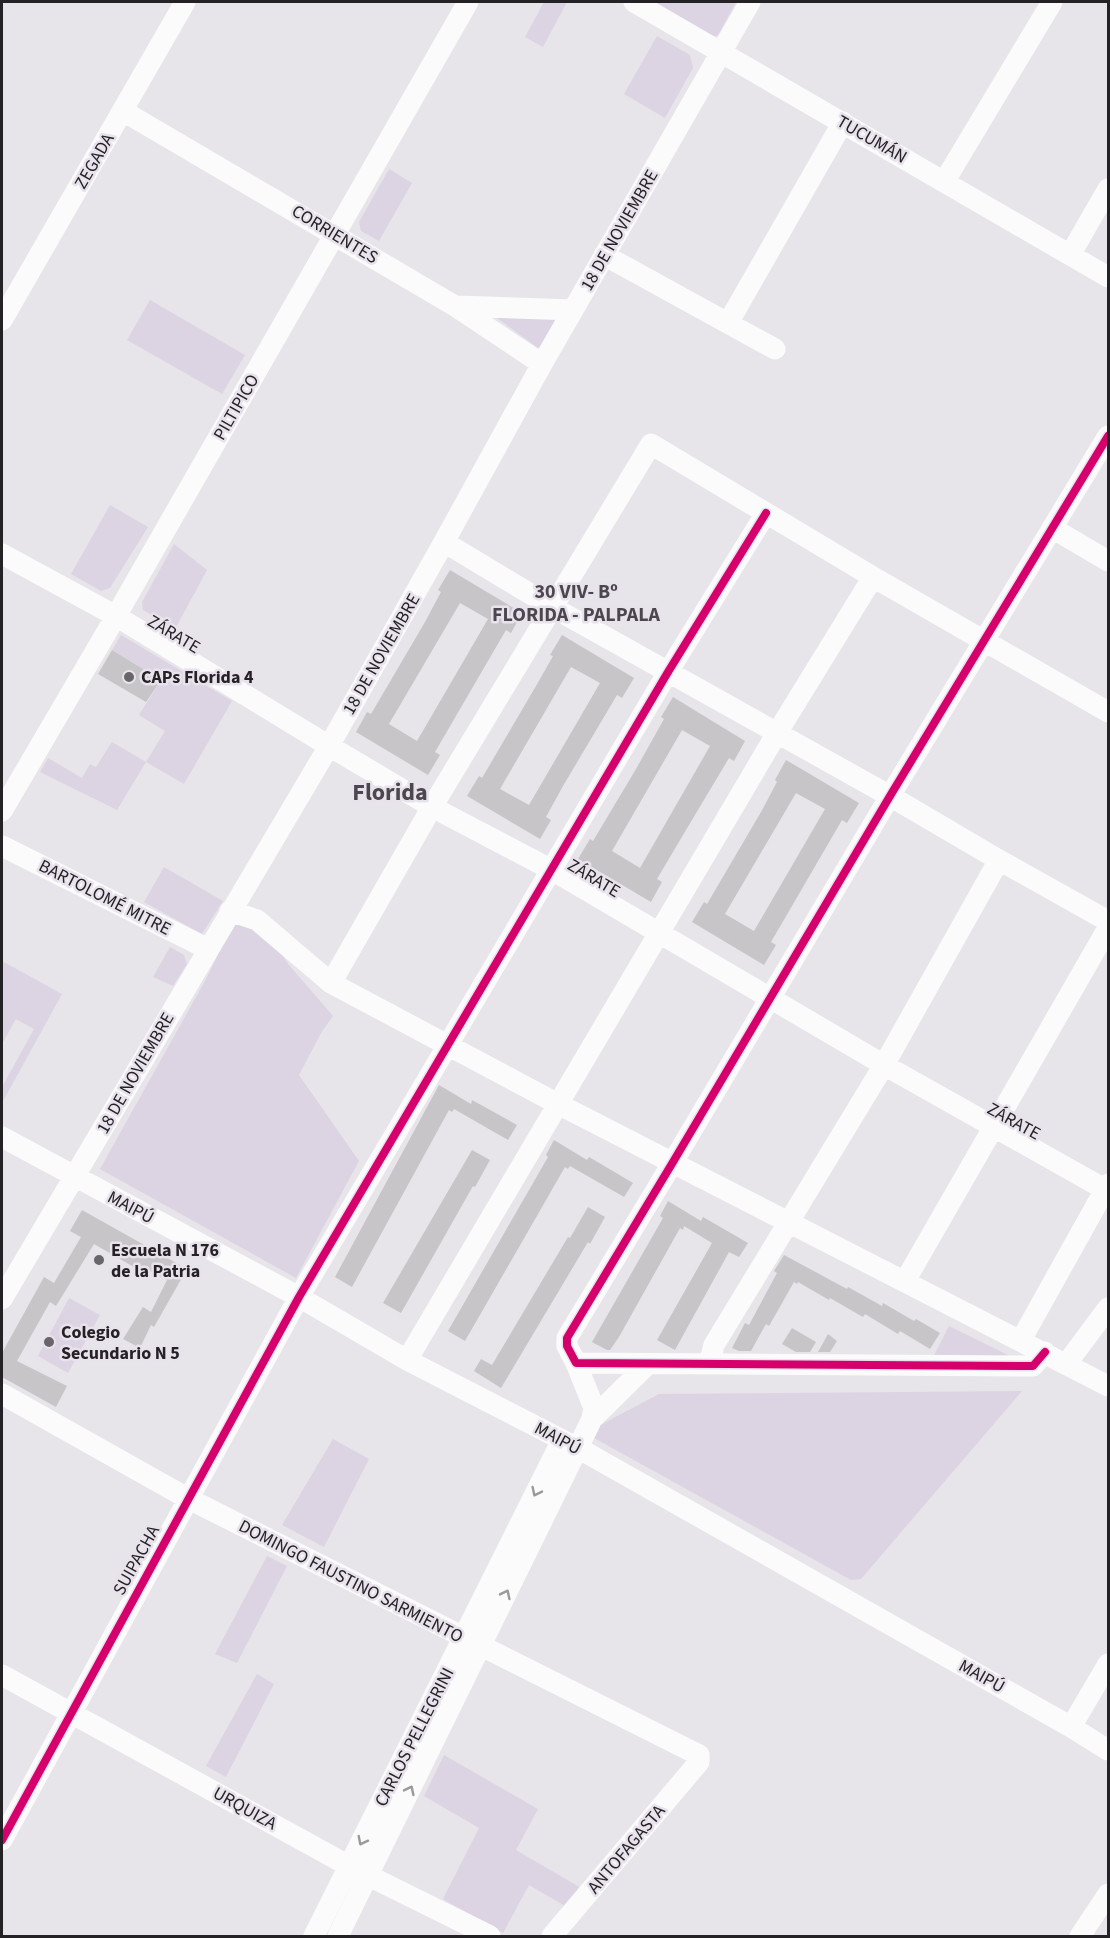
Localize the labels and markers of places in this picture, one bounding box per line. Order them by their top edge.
place label: CAPs Florida 4 [141,665,254,690]
marker: CAPs Florida 4 [122,670,136,684]
place label: Escuela N 176 de la Patria [111,1238,219,1284]
marker: Escuela N 176 de la Patria [92,1253,106,1267]
place label: Colegio Secundario N 5 [61,1320,180,1366]
marker: Colegio Secundario N 5 [42,1335,56,1349]

